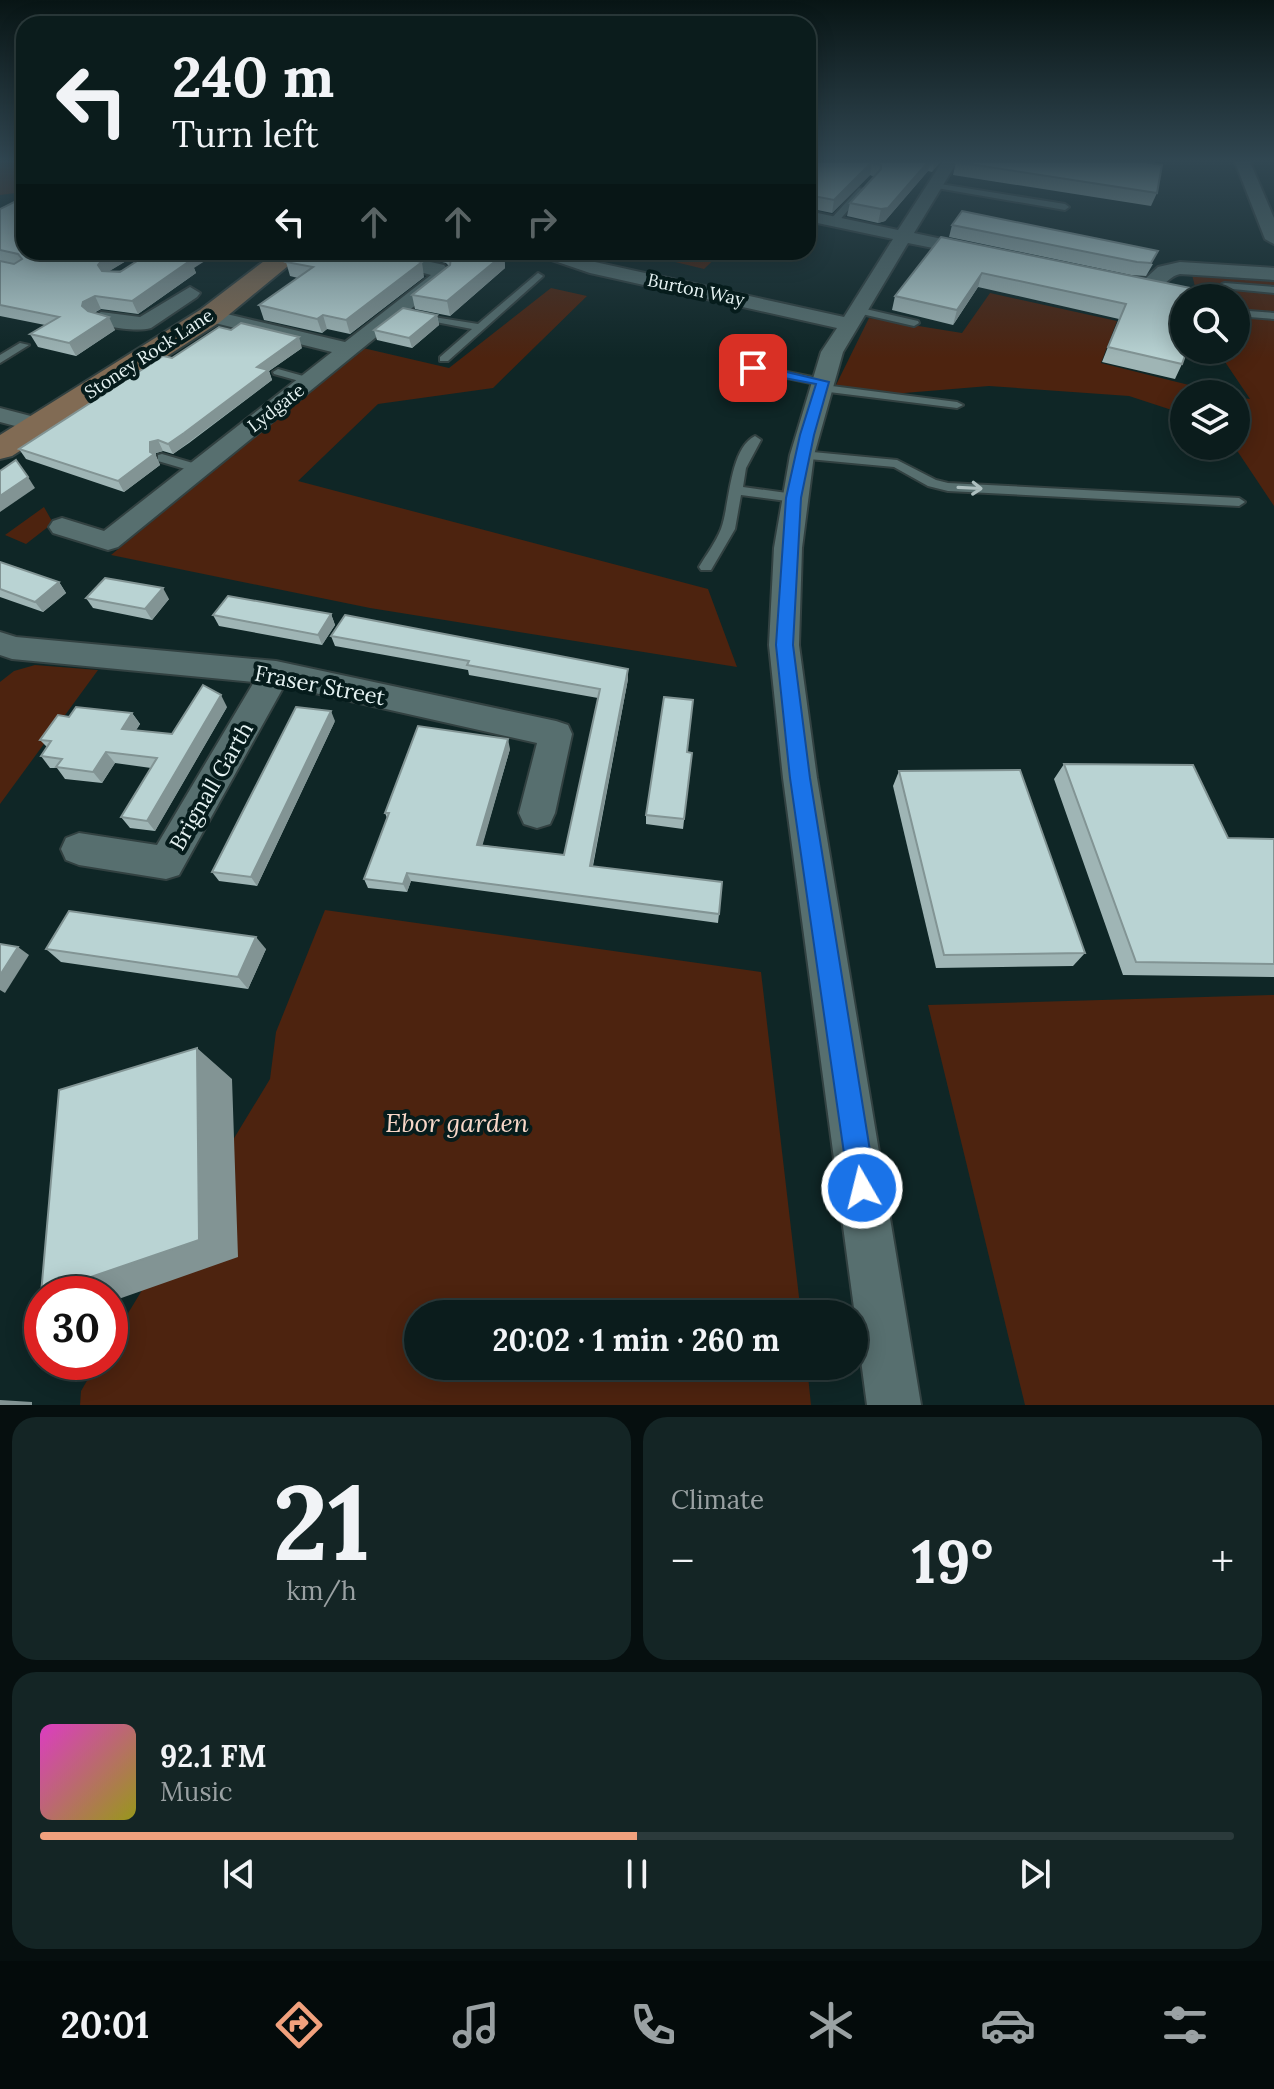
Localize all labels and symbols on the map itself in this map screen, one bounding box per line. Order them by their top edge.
street label: Burton Way [645,268,747,311]
street label: Stoney Rock Lane [80,303,218,404]
pin [719,334,787,402]
street label: Lydgate [243,378,309,437]
one-way arrow [956,481,983,496]
street label: Fraser Street [252,659,388,711]
street label: Brignall Garth [163,717,259,855]
park label: Ebor garden [385,1106,529,1139]
position arrow [820,1146,904,1230]
speed limit sign: 30 [24,1276,128,1380]

